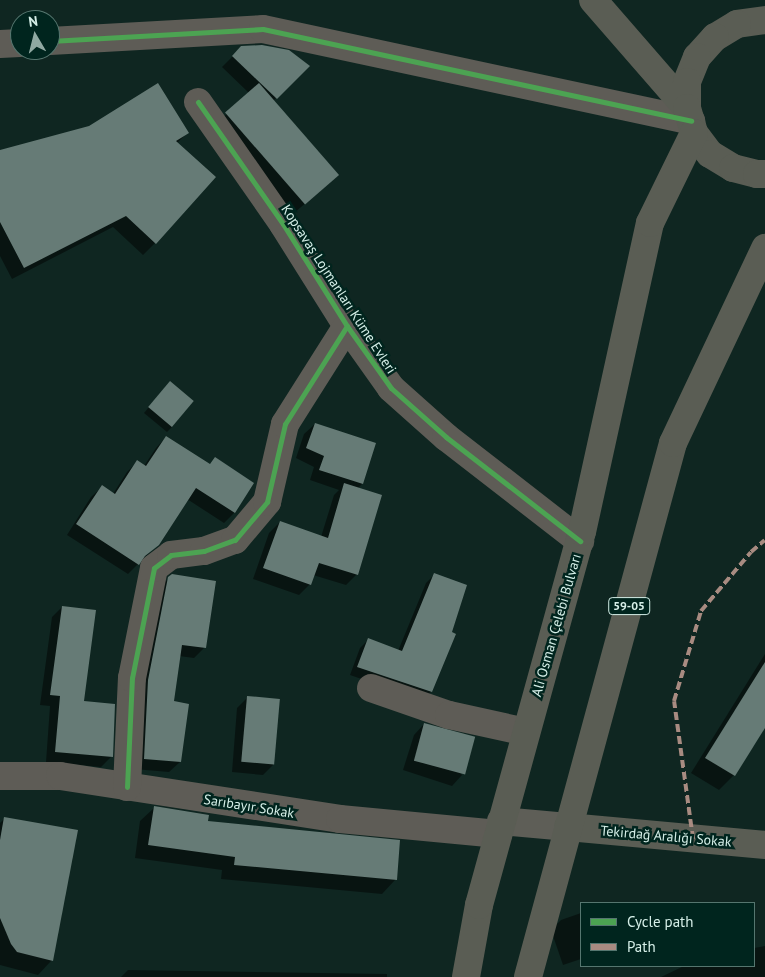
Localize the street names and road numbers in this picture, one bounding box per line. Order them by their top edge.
street label: Kopsavaş Lojmanları Küme Evleri [278,201,400,377]
street label: Ali Osman Çelebi Bulvarı [528,552,584,698]
road number: 59-05 [608,596,650,616]
street label: Sarıbayır Sokak [203,791,295,821]
street label: Tekirdağ Aralığı Sokak [599,822,733,850]

